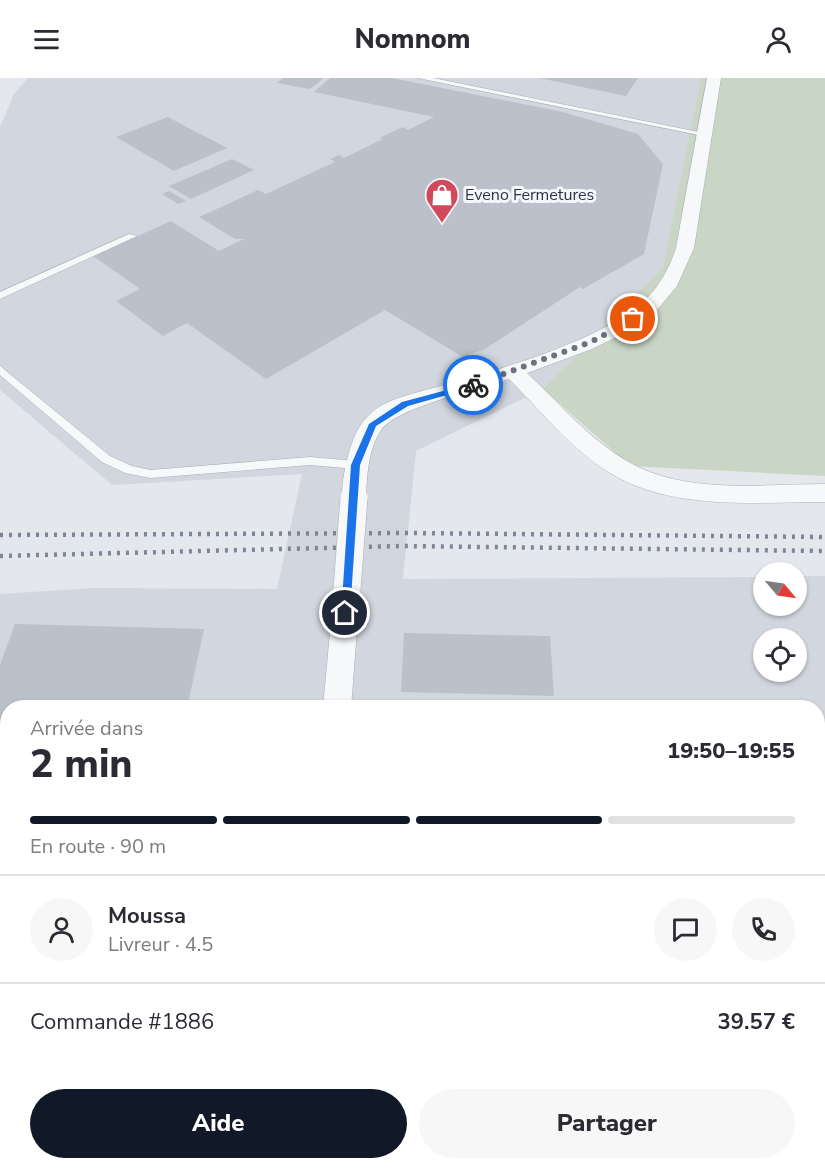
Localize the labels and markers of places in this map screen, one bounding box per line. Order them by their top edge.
shop icon: Eveno Fermetures [424,177,460,224]
place label: Eveno Fermetures [465,184,594,206]
pin [607,293,658,344]
pin [319,587,370,638]

